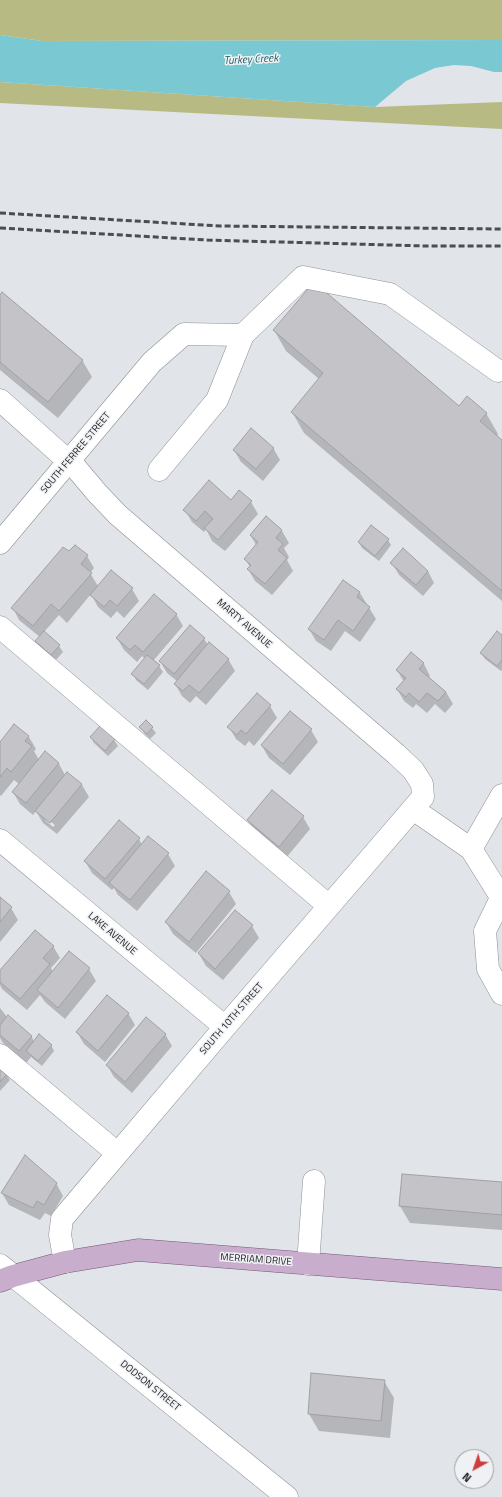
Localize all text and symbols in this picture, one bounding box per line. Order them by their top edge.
water label: Turkey Creek [223,52,279,68]
street label: SOUTH FERREE STREET [39,410,113,496]
street label: MARTY AVENUE [214,597,274,651]
street label: LAKE AVENUE [85,910,139,958]
street label: SOUTH 10TH STREET [198,981,266,1057]
street label: MERRIAM DRIVE [220,1252,292,1268]
street label: DODSON STREET [118,1358,182,1414]
north arrow [454,1449,494,1489]
text: N [459,1469,475,1486]

